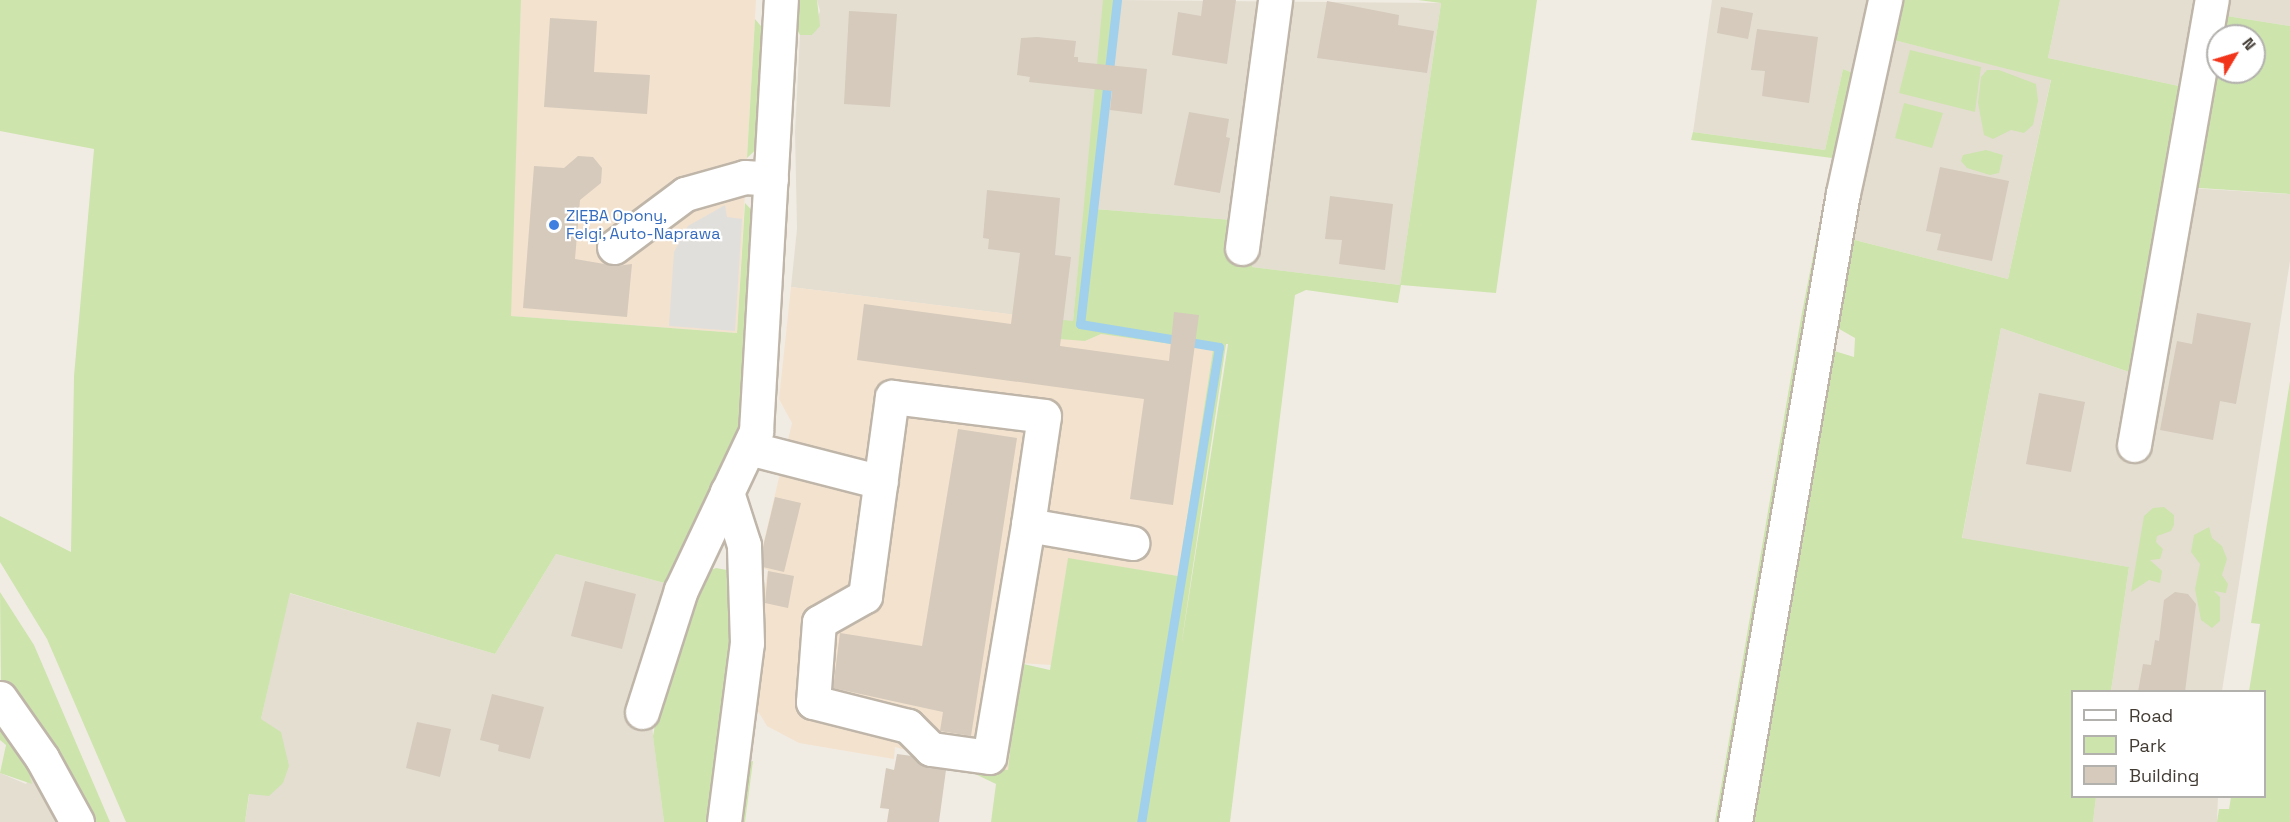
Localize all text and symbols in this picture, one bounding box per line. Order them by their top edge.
north arrow [2206,24,2266,84]
text: N [2237,33,2261,55]
place label: ZIĘBA Opony, Felgi, Auto-Naprawa [566,206,721,244]
marker: ZIĘBA Opony, Felgi, Auto-Naprawa [547,218,561,232]
legend [2071,690,2266,798]
text: Road [2129,704,2173,727]
text: Park [2129,734,2166,757]
text: Building [2129,764,2199,787]

